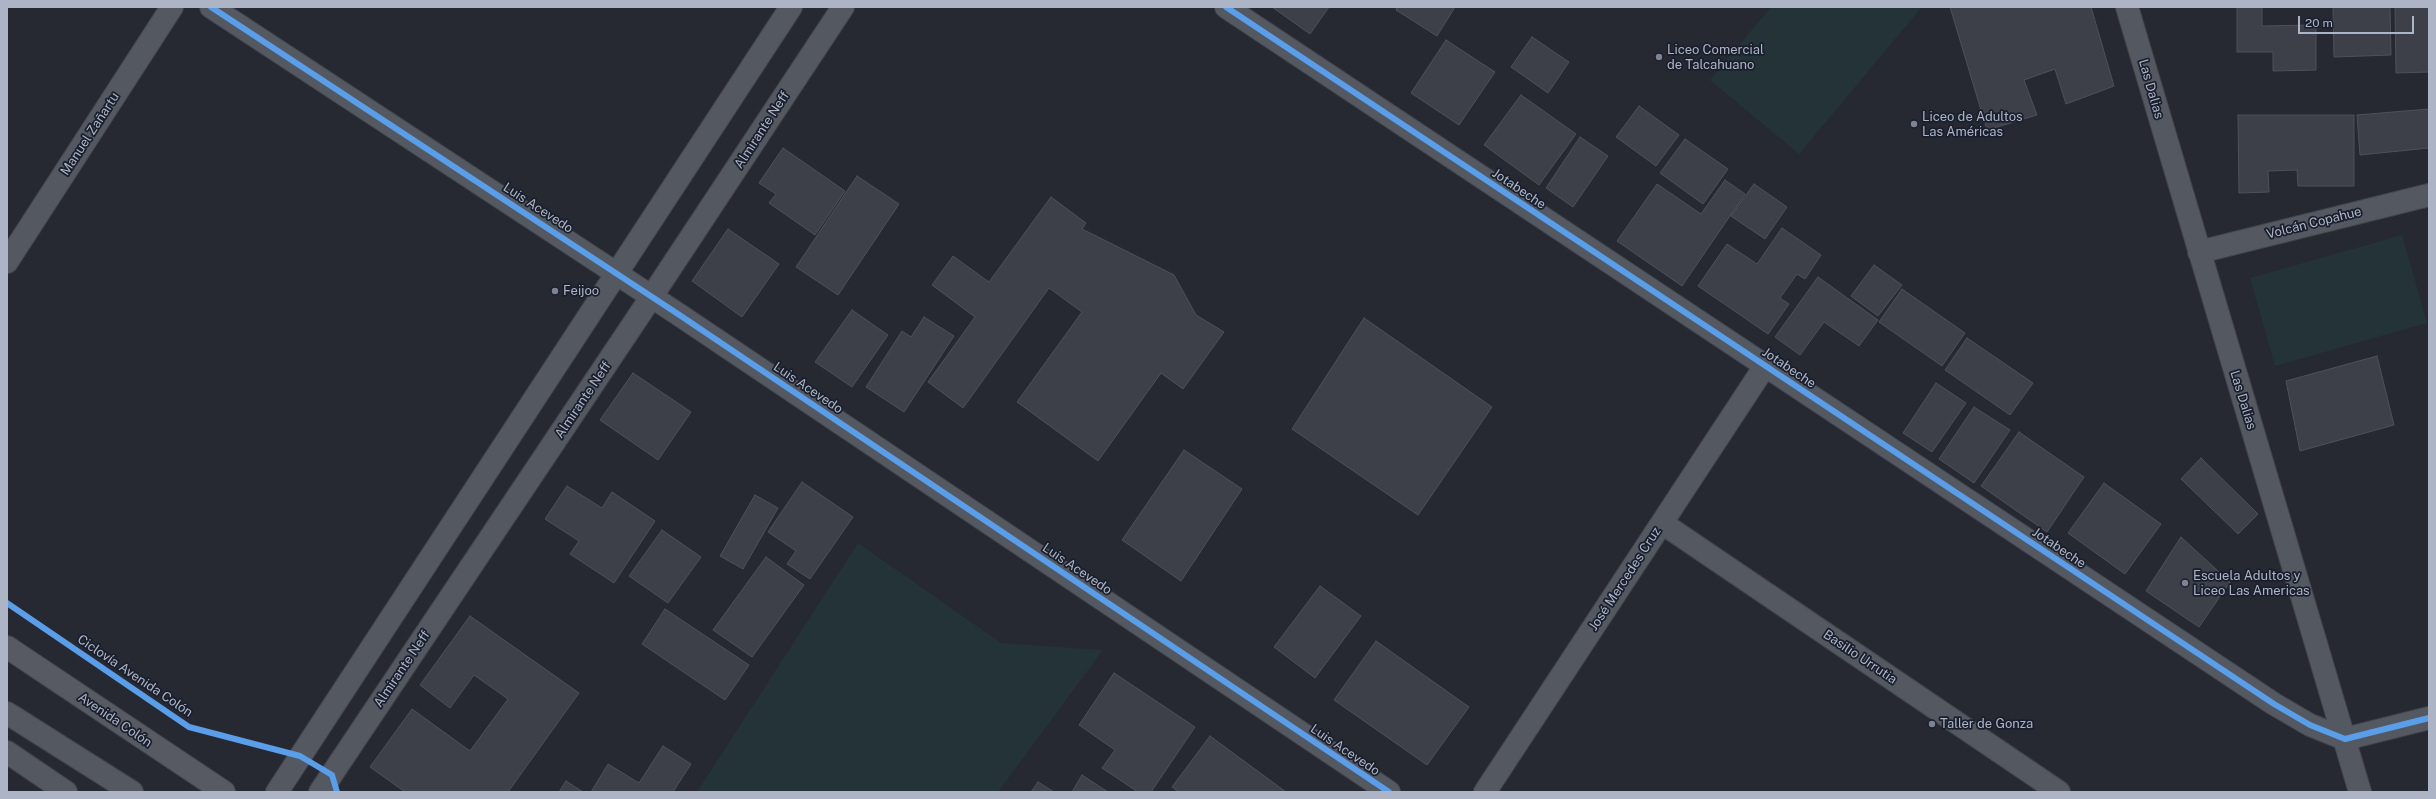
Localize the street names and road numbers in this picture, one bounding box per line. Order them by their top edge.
street label: Las Dalias [2135,57,2167,121]
street label: Almirante Neff [731,88,793,172]
street label: Manuel Zañartu [57,90,123,178]
street label: Jotabeche [1489,165,1549,213]
street label: Luis Acevedo [500,180,576,236]
street label: Volcán Copahue [2265,204,2363,242]
street label: Jotabeche [1759,344,1819,392]
street label: Almirante Neff [552,359,614,441]
street label: Luis Acevedo [770,359,846,417]
street label: Las Dalias [2227,368,2259,432]
street label: José Mercedes Cruz [1586,524,1664,634]
street label: Jotabeche [2029,524,2089,572]
street label: Luis Acevedo [1039,540,1115,598]
street label: Basilio Urrutia [1820,627,1900,687]
street label: Almirante Neff [371,628,433,710]
street label: Ciclovía Avenida Colón [74,632,196,720]
street label: Avenida Colón [75,690,155,750]
street label: Luis Acevedo [1307,721,1383,779]

